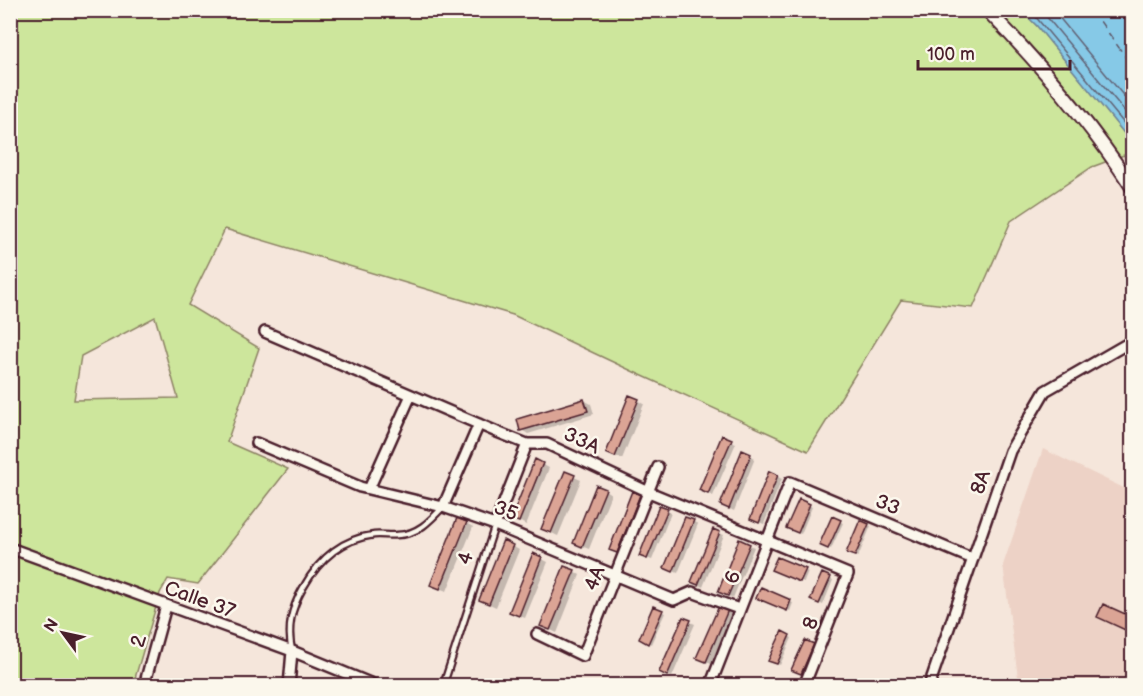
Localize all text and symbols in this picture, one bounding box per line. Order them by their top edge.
scale bar [918,33,1070,71]
text: 100 m [927,44,975,65]
street label: 33A [560,422,604,460]
street label: 8A [966,466,996,498]
street label: 33 [872,489,904,521]
street label: 35 [490,495,521,526]
street label: 4 [453,549,479,568]
street label: 4A [579,562,611,594]
street label: 6 [720,567,746,588]
street label: Calle 37 [161,576,239,624]
north arrow [33,603,93,663]
street label: 8 [798,614,824,633]
text: N [40,615,63,636]
street label: 2 [126,632,152,650]

